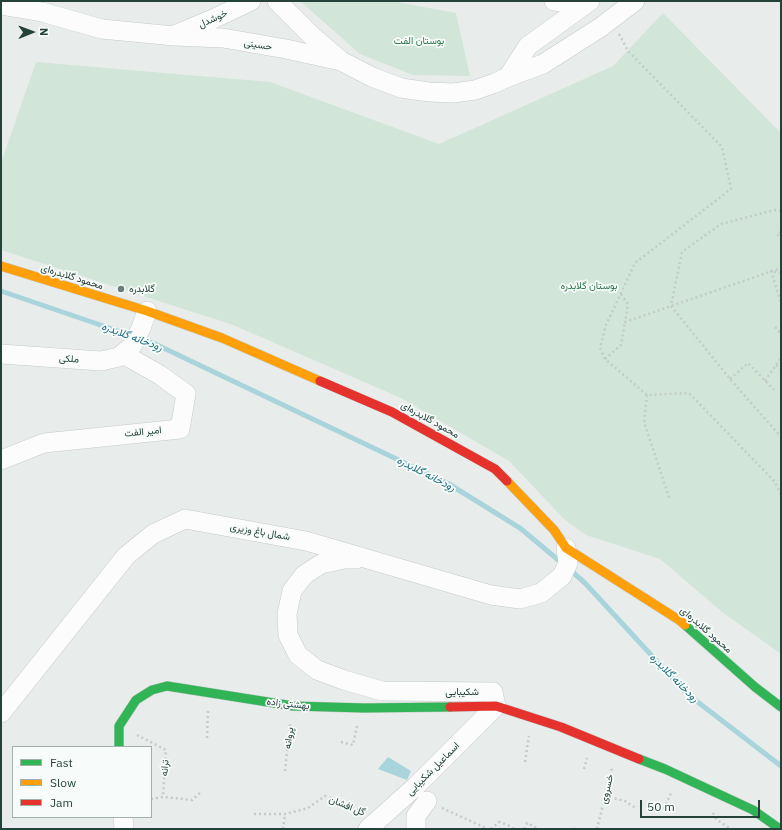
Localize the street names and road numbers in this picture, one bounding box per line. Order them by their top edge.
street label: خوشدل [197,7,229,31]
street label: حسینی [243,37,273,53]
street label: محمود گلابدره‌ای [39,262,105,292]
street label: ملکی [59,352,79,366]
street label: محمود گلابدره‌ای [399,399,461,441]
street label: امیر الفت [124,424,162,440]
street label: شمال باغ وزیری [229,521,291,543]
street label: محمود گلابدره‌ای [678,604,734,656]
street label: شکیبایی [445,686,479,698]
street label: بهشتی زاده [266,696,310,712]
street label: پروانه [282,726,296,750]
street label: اسماعیل شکیبایی [404,740,462,798]
street label: ترانه [158,759,172,777]
street label: خسروی [598,773,616,805]
street label: گل افشان [327,793,367,819]

